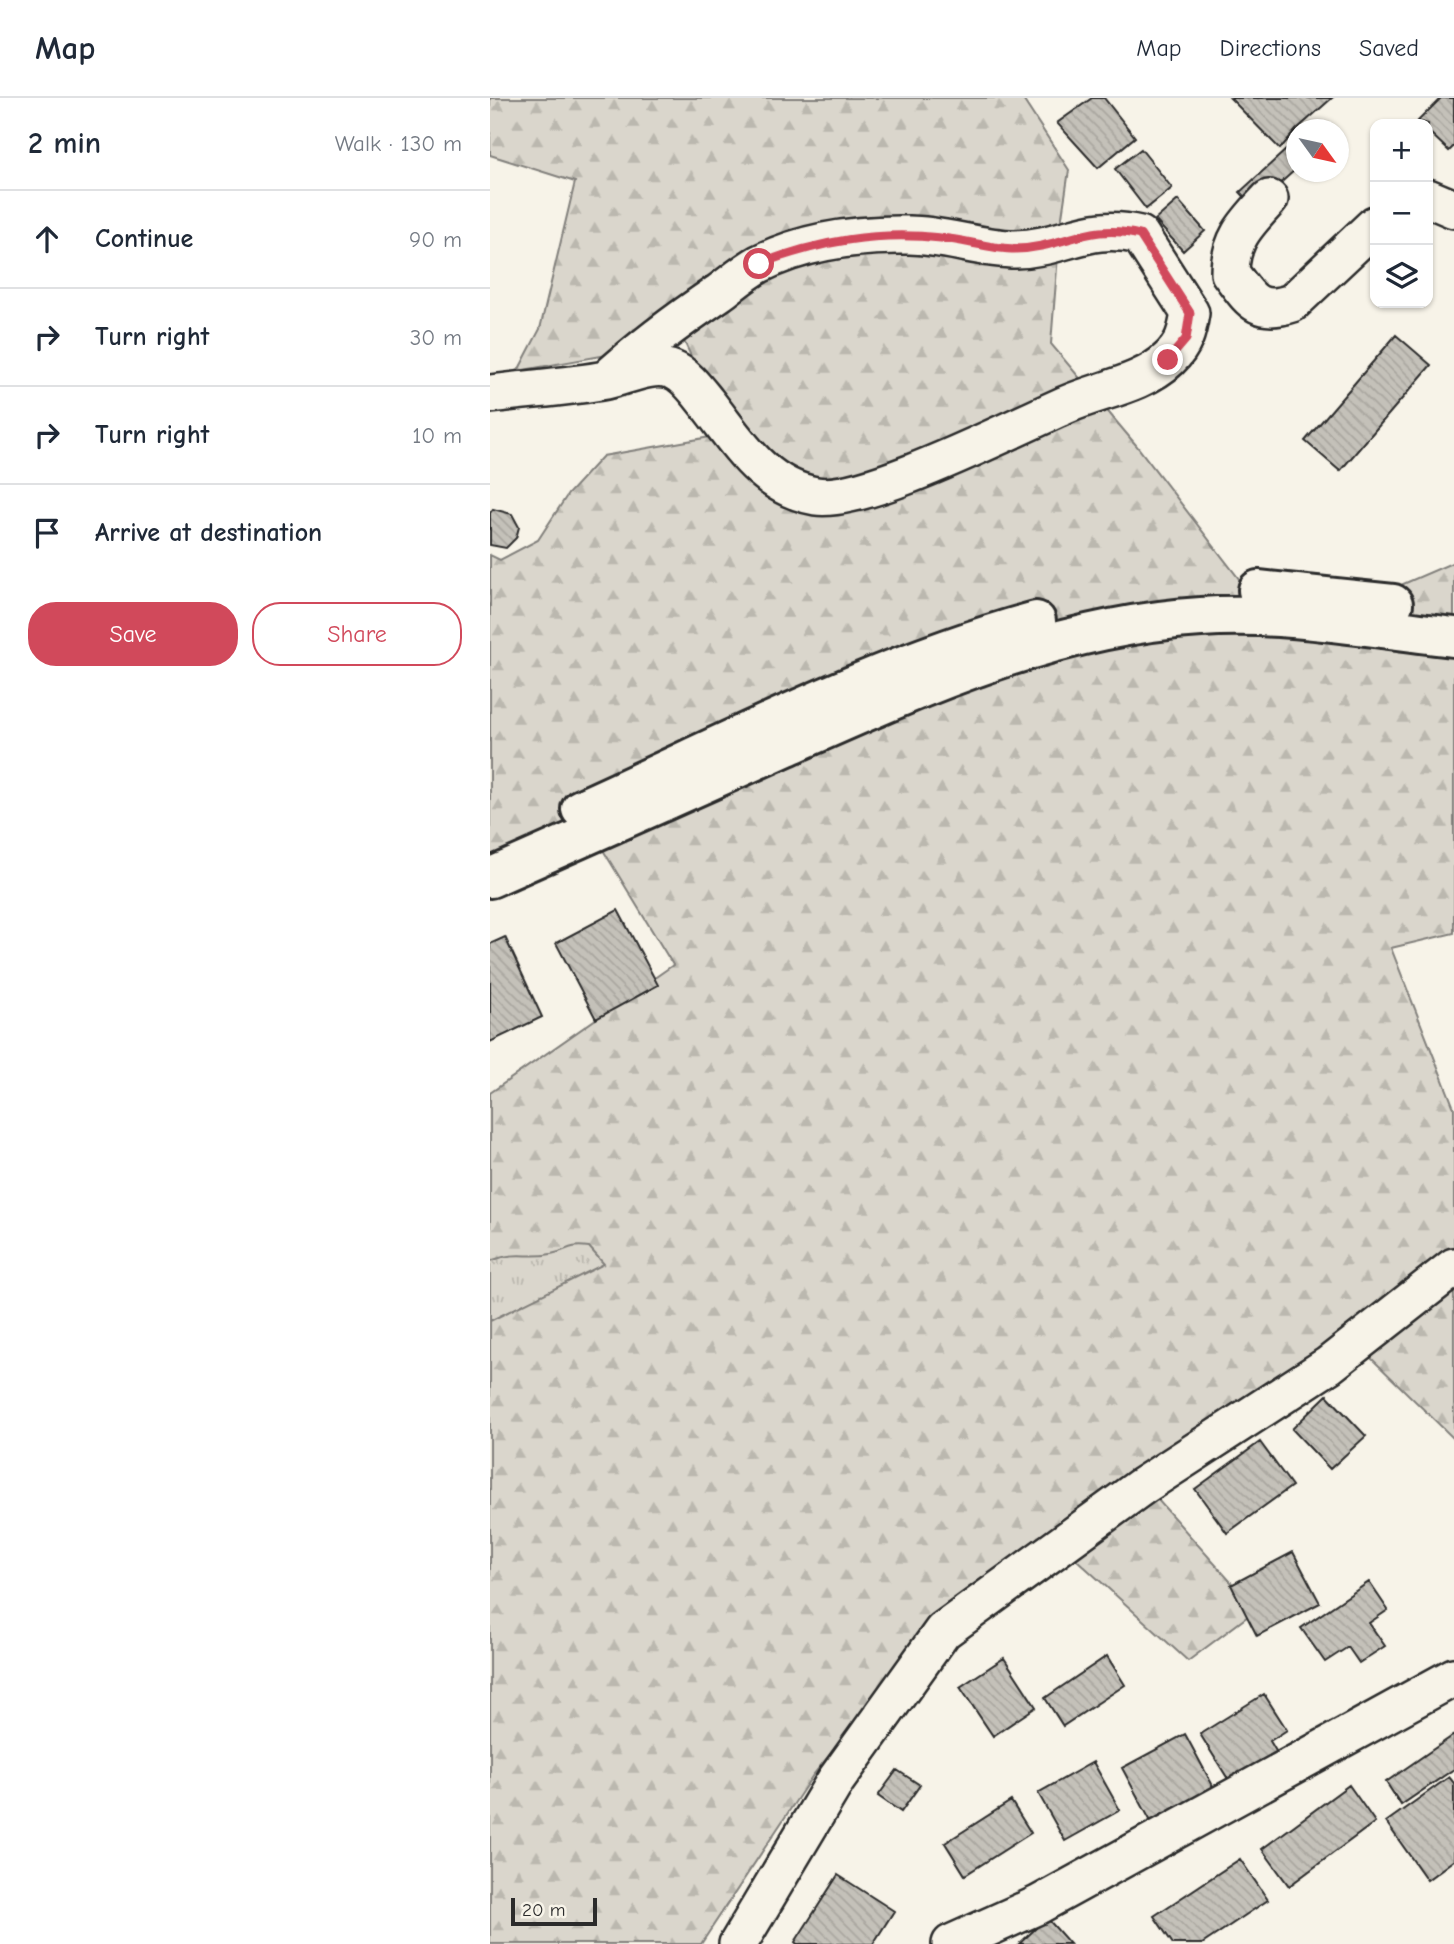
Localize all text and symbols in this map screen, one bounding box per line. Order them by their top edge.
text: Map [35,29,96,67]
text: Map [1136,34,1182,62]
text: Directions [1220,34,1321,62]
text: Saved [1359,34,1419,62]
north arrow [1286,119,1349,182]
map controls [1370,119,1433,308]
button: + [1370,119,1433,182]
text: 2 min [28,126,101,161]
text: Walk · 130 m [335,130,462,157]
button: − [1370,182,1433,245]
icon: ahead [28,220,66,258]
text: Continue [95,224,193,254]
text: 90 m [409,226,462,253]
button: layers [1370,245,1433,308]
route start [743,248,774,279]
icon: right [28,318,66,356]
text: Turn right [95,322,209,352]
text: 30 m [410,324,462,351]
route end [1152,344,1183,375]
icon: right [28,416,66,454]
text: Turn right [95,420,209,450]
text: 10 m [412,422,462,449]
icon: arrive [28,514,66,552]
text: Arrive at destination [95,518,322,548]
button: Save [28,602,238,666]
button: Share [252,602,462,666]
scale bar [511,1895,597,1927]
text: 20 m [522,1899,566,1921]

